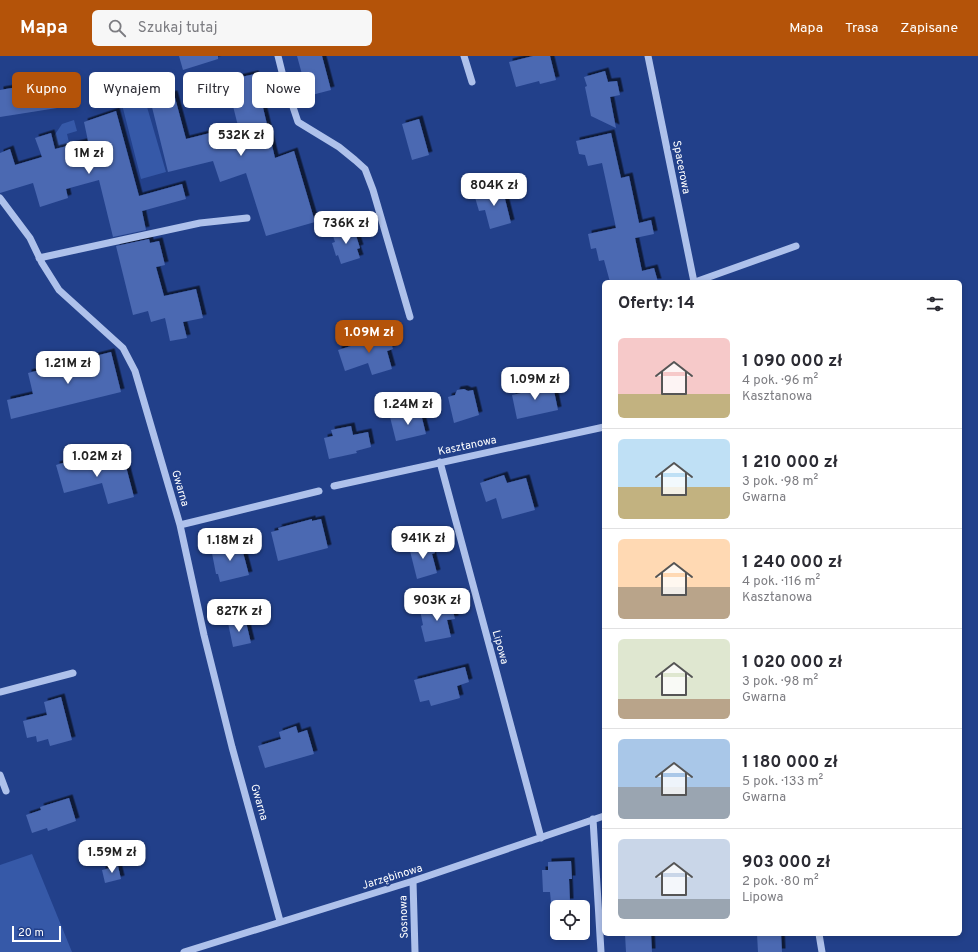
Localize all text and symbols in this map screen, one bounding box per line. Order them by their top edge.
search box [92,10,372,46]
text: Mapa [20,16,68,40]
icon: search [106,17,128,39]
text: Szukaj tutaj [138,19,217,38]
text: Mapa [789,20,823,37]
text: Trasa [845,20,878,37]
text: Zapisane [900,20,958,37]
chip: Kupno [12,72,81,108]
chip: Wynajem [89,72,175,108]
chip: Filtry [183,72,244,108]
chip: Nowe [252,72,315,108]
pin: 532K zł [204,123,278,157]
text: 532K zł [218,128,264,144]
street label: Spacerowa [669,139,693,195]
pin: 1M zł [61,141,117,175]
text: 1M zł [74,146,104,162]
pin: 804K zł [457,173,531,207]
text: 804K zł [470,178,518,194]
pin: 736K zł [309,211,383,245]
text: 736K zł [323,216,369,232]
text: Oferty: 14 [618,293,695,315]
icon: filters [924,293,946,315]
pin: 1.09M zł [328,320,410,354]
text: 1.09M zł [344,325,394,341]
pin: 1.21M zł [27,351,109,385]
text: 1 090 000 zł [742,351,842,373]
icon: home [650,354,698,402]
text: 1.21M zł [45,356,91,372]
pin: 1.09M zł [494,367,576,401]
text: 1.09M zł [510,372,560,388]
text: 4 pok. · 96 m² [742,373,818,389]
text: Kasztanowa [742,389,812,405]
pin: 1.24M zł [367,392,449,426]
text: 1.24M zł [383,397,433,413]
street label: Kasztanowa [437,433,498,459]
pin: 1.02M zł [56,444,138,478]
text: 1.02M zł [72,449,122,465]
text: 1 210 000 zł [742,452,838,474]
icon: home [650,455,698,503]
street label: Gwarna [168,468,192,508]
text: 3 pok. · 98 m² [742,474,818,490]
text: Gwarna [742,490,786,506]
pin: 941K zł [386,526,460,560]
pin: 1.18M zł [189,528,271,562]
text: 941K zł [401,531,445,547]
text: 1.18M zł [207,533,253,549]
text: 1 240 000 zł [742,552,842,574]
icon: home [650,555,698,603]
text: 4 pok. · 116 m² [742,574,820,590]
pin: 903K zł [400,588,474,622]
text: Kasztanowa [742,590,812,606]
text: 903K zł [413,593,461,609]
pin: 827K zł [202,599,276,633]
text: 827K zł [216,604,262,620]
street label: Lipowa [489,629,511,666]
text: 1 020 000 zł [742,652,842,674]
icon: home [650,655,698,703]
text: 3 pok. · 98 m² [742,674,818,690]
text: Gwarna [742,690,786,706]
text: 1 180 000 zł [742,752,838,774]
icon: home [650,755,698,803]
text: 5 pok. · 133 m² [742,774,823,790]
street label: Gwarna [247,782,271,822]
text: Gwarna [742,790,786,806]
pin: 1.59M zł [71,840,153,874]
text: 1.59M zł [88,845,136,861]
text: 903 000 zł [742,852,830,874]
icon: home [650,855,698,903]
street label: Jarzębinowa [360,861,424,893]
text: 2 pok. · 80 m² [742,874,819,890]
text: Lipowa [742,890,783,906]
street label: Sosnowa [396,895,412,939]
map controls [550,900,590,940]
button: locate [550,900,590,940]
scale bar [12,924,61,943]
text: 20 m [18,926,44,940]

